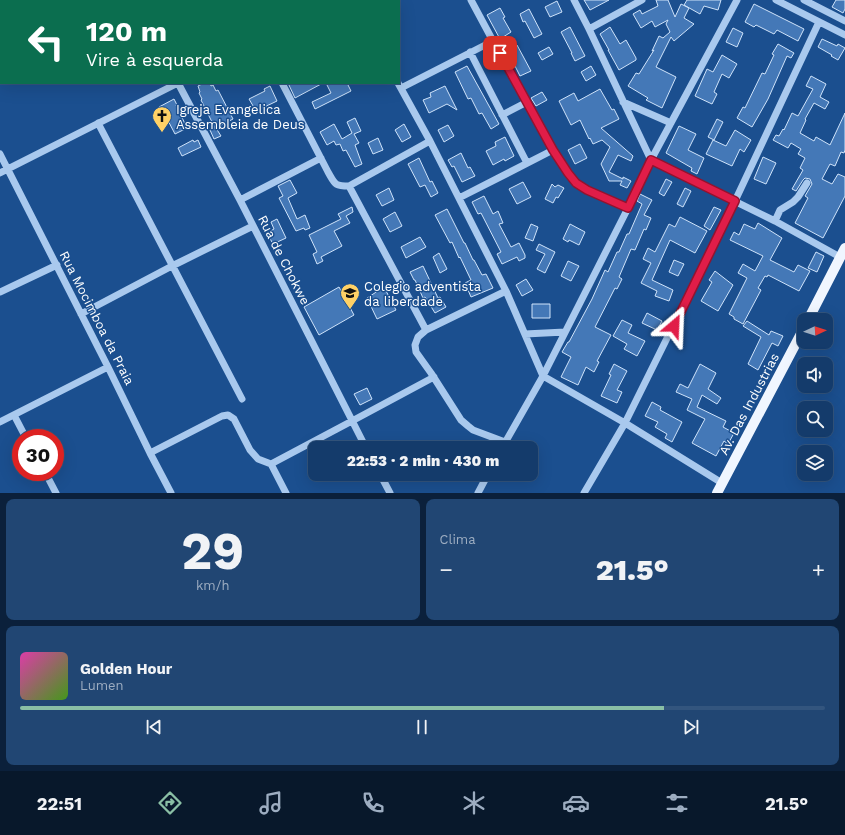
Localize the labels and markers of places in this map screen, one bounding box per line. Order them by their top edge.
pin [483,36,517,70]
place label: Igreja Evangelica Assembleia de Deus [176,102,305,132]
church icon: Igreja Evangelica Assembleia de Deus [151,105,173,133]
place label: Colegio adventista da liberdade [364,279,482,309]
school or university icon: Colegio adventista da liberdade [339,282,361,310]

